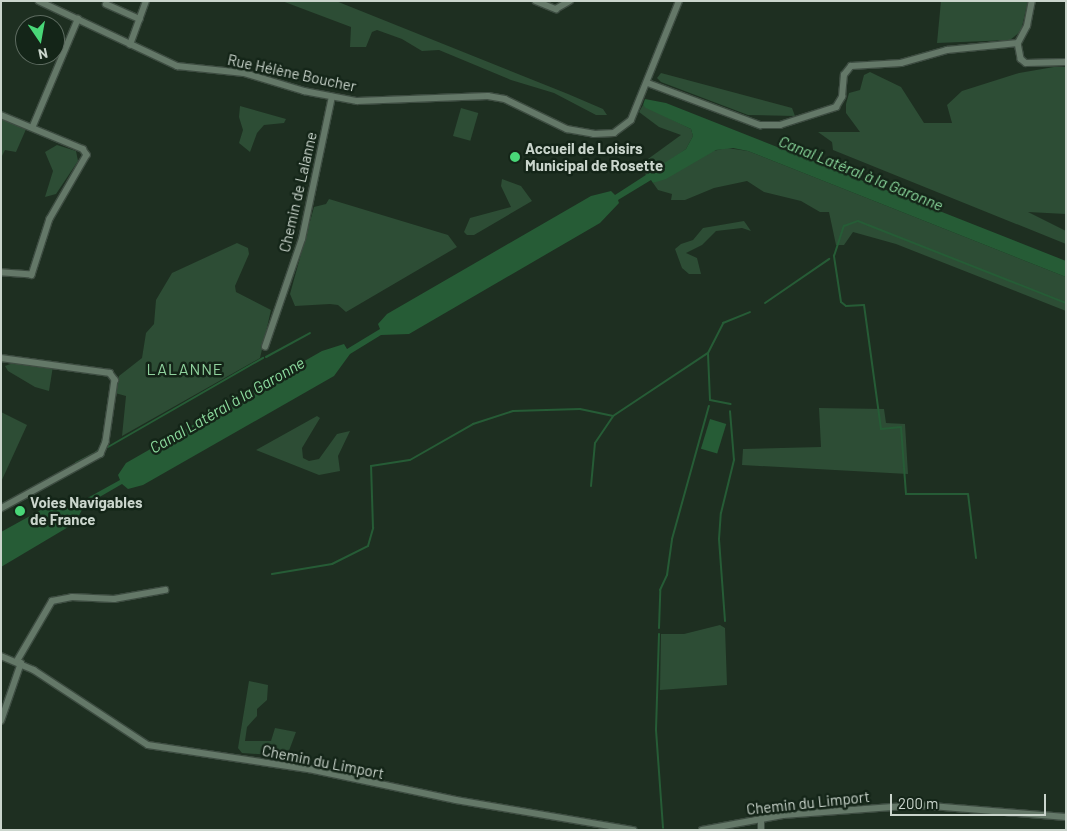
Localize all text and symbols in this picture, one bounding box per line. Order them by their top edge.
north arrow [15,15,65,65]
text: N [37,45,49,63]
street label: Rue Hélène Boucher [226,51,358,95]
street label: Chemin de Lalanne [275,130,321,254]
water label: Canal Latéral à la Garonne [776,131,946,215]
place label: Accueil de Loisirs Municipal de Rosette [525,139,663,174]
marker: Accueil de Loisirs Municipal de Rosette [509,151,521,163]
water label: Canal Latéral à la Garonne [146,353,308,457]
district label: LALANNE [146,359,224,379]
place label: Voies Navigables de France [30,493,143,528]
marker: Voies Navigables de France [14,505,26,517]
street label: Chemin du Limport [260,741,386,783]
scale bar [892,784,1048,816]
street label: Chemin du Limport [745,788,871,818]
text: 200 m [898,794,938,812]

